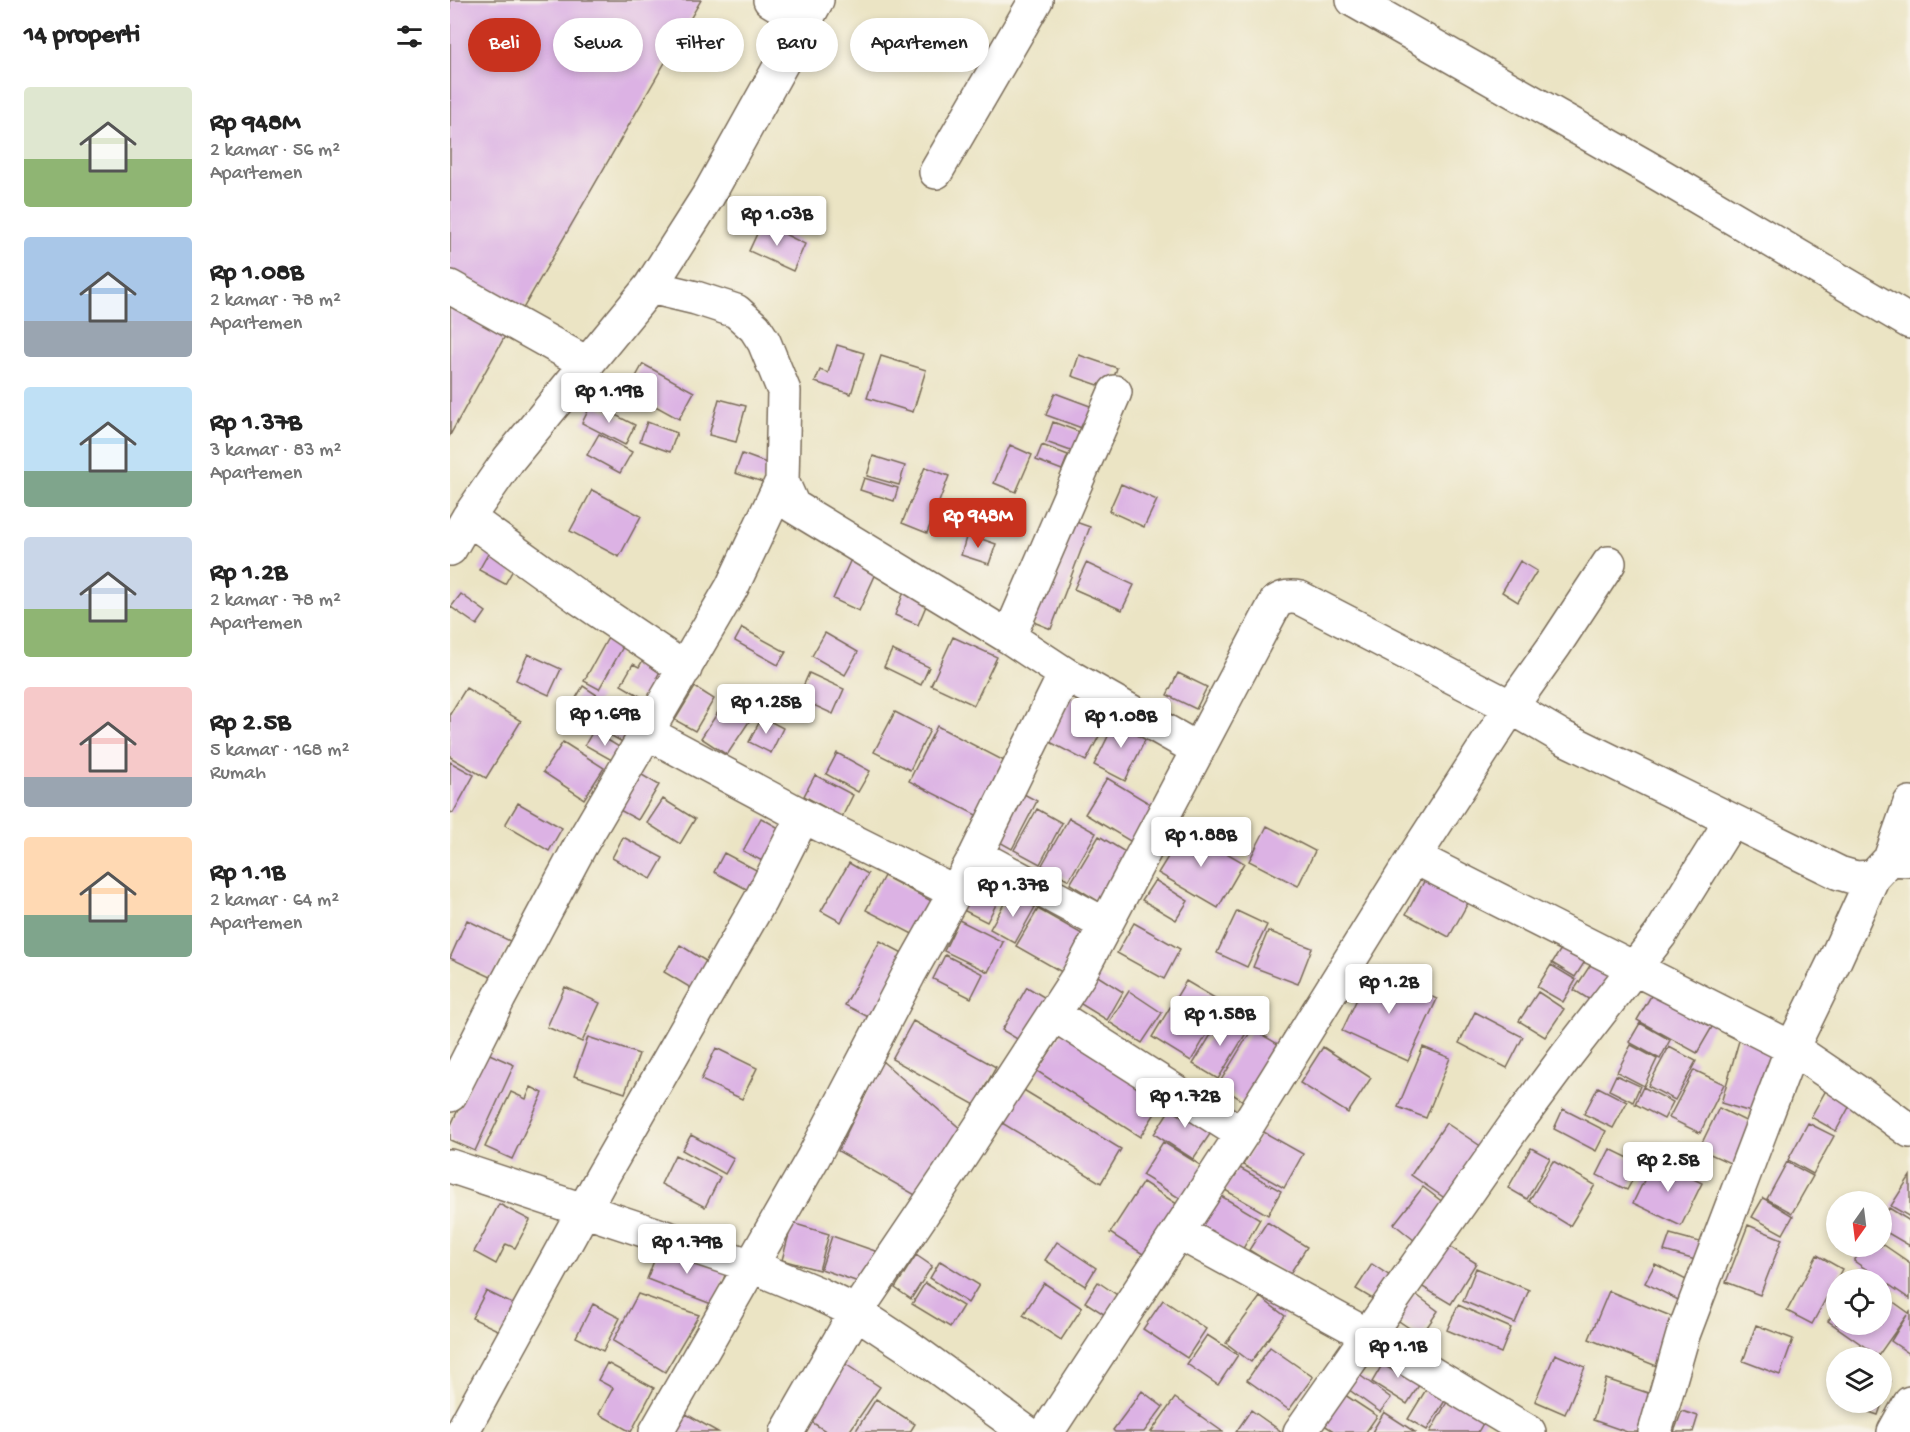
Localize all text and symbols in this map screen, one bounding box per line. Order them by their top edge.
chip: Beli [468,18,541,72]
chip: Sewa [553,18,643,72]
chip: Filter [655,18,744,72]
chip: Baru [756,18,838,72]
chip: Apartemen [850,18,989,72]
icon: filters [393,20,426,53]
text: 14 properti [24,21,140,52]
text: Rp 948M [210,109,300,140]
icon: home [72,111,144,183]
text: 2 kamar · 56 m² [210,140,340,163]
text: Apartemen [210,163,302,186]
pin: Rp 1.03B [715,196,839,247]
text: Rp 1.03B [741,204,813,227]
text: Rp 1.08B [210,259,304,290]
icon: home [72,261,144,333]
text: 2 kamar · 78 m² [210,290,341,313]
text: Apartemen [210,313,302,336]
pin: Rp 1.19B [547,373,671,424]
text: Rp 1.19B [575,381,643,404]
text: Rp 1.37B [210,409,302,440]
icon: home [72,411,144,483]
text: 3 kamar · 83 m² [210,440,341,463]
text: Apartemen [210,463,302,486]
pin: Rp 948M [923,498,1033,549]
text: Rp 948M [943,506,1013,529]
text: Rp 1.2B [210,559,287,590]
icon: home [72,561,144,633]
text: 2 kamar · 78 m² [210,590,341,613]
text: Apartemen [210,613,302,636]
pin: Rp 1.25B [704,684,828,735]
text: Rp 1.25B [731,692,801,715]
pin: Rp 1.69B [543,696,667,747]
pin: Rp 1.08B [1059,698,1183,749]
text: Rp 1.69B [570,704,640,727]
text: Rp 1.08B [1085,706,1157,729]
text: Rp 2.5B [210,709,290,740]
icon: home [72,711,144,783]
text: 5 kamar · 168 m² [210,740,349,763]
text: Rumah [210,763,266,786]
pin: Rp 1.88B [1139,817,1263,868]
text: Rp 1.88B [1165,825,1237,848]
text: Rp 1.1B [210,859,285,890]
icon: home [72,861,144,933]
pin: Rp 1.37B [951,867,1075,918]
text: Rp 1.37B [978,875,1048,898]
text: 2 kamar · 64 m² [210,890,339,913]
text: Apartemen [210,913,302,936]
pin: Rp 1.2B [1334,964,1444,1015]
text: Rp 1.2B [1359,972,1419,995]
pin: Rp 1.58B [1158,996,1282,1047]
text: Rp 1.58B [1184,1004,1256,1027]
pin: Rp 1.72B [1123,1078,1247,1129]
text: Rp 1.72B [1150,1086,1220,1109]
pin: Rp 2.5B [1613,1142,1723,1193]
text: Rp 2.5B [1637,1150,1699,1173]
north arrow [1826,1191,1892,1257]
map controls [1826,1191,1892,1413]
pin: Rp 1.79B [625,1224,749,1275]
text: Rp 1.79B [652,1232,722,1255]
button: locate [1826,1269,1892,1335]
pin: Rp 1.1B [1343,1328,1453,1379]
text: Rp 1.1B [1369,1336,1427,1359]
button: layers [1826,1347,1892,1413]

